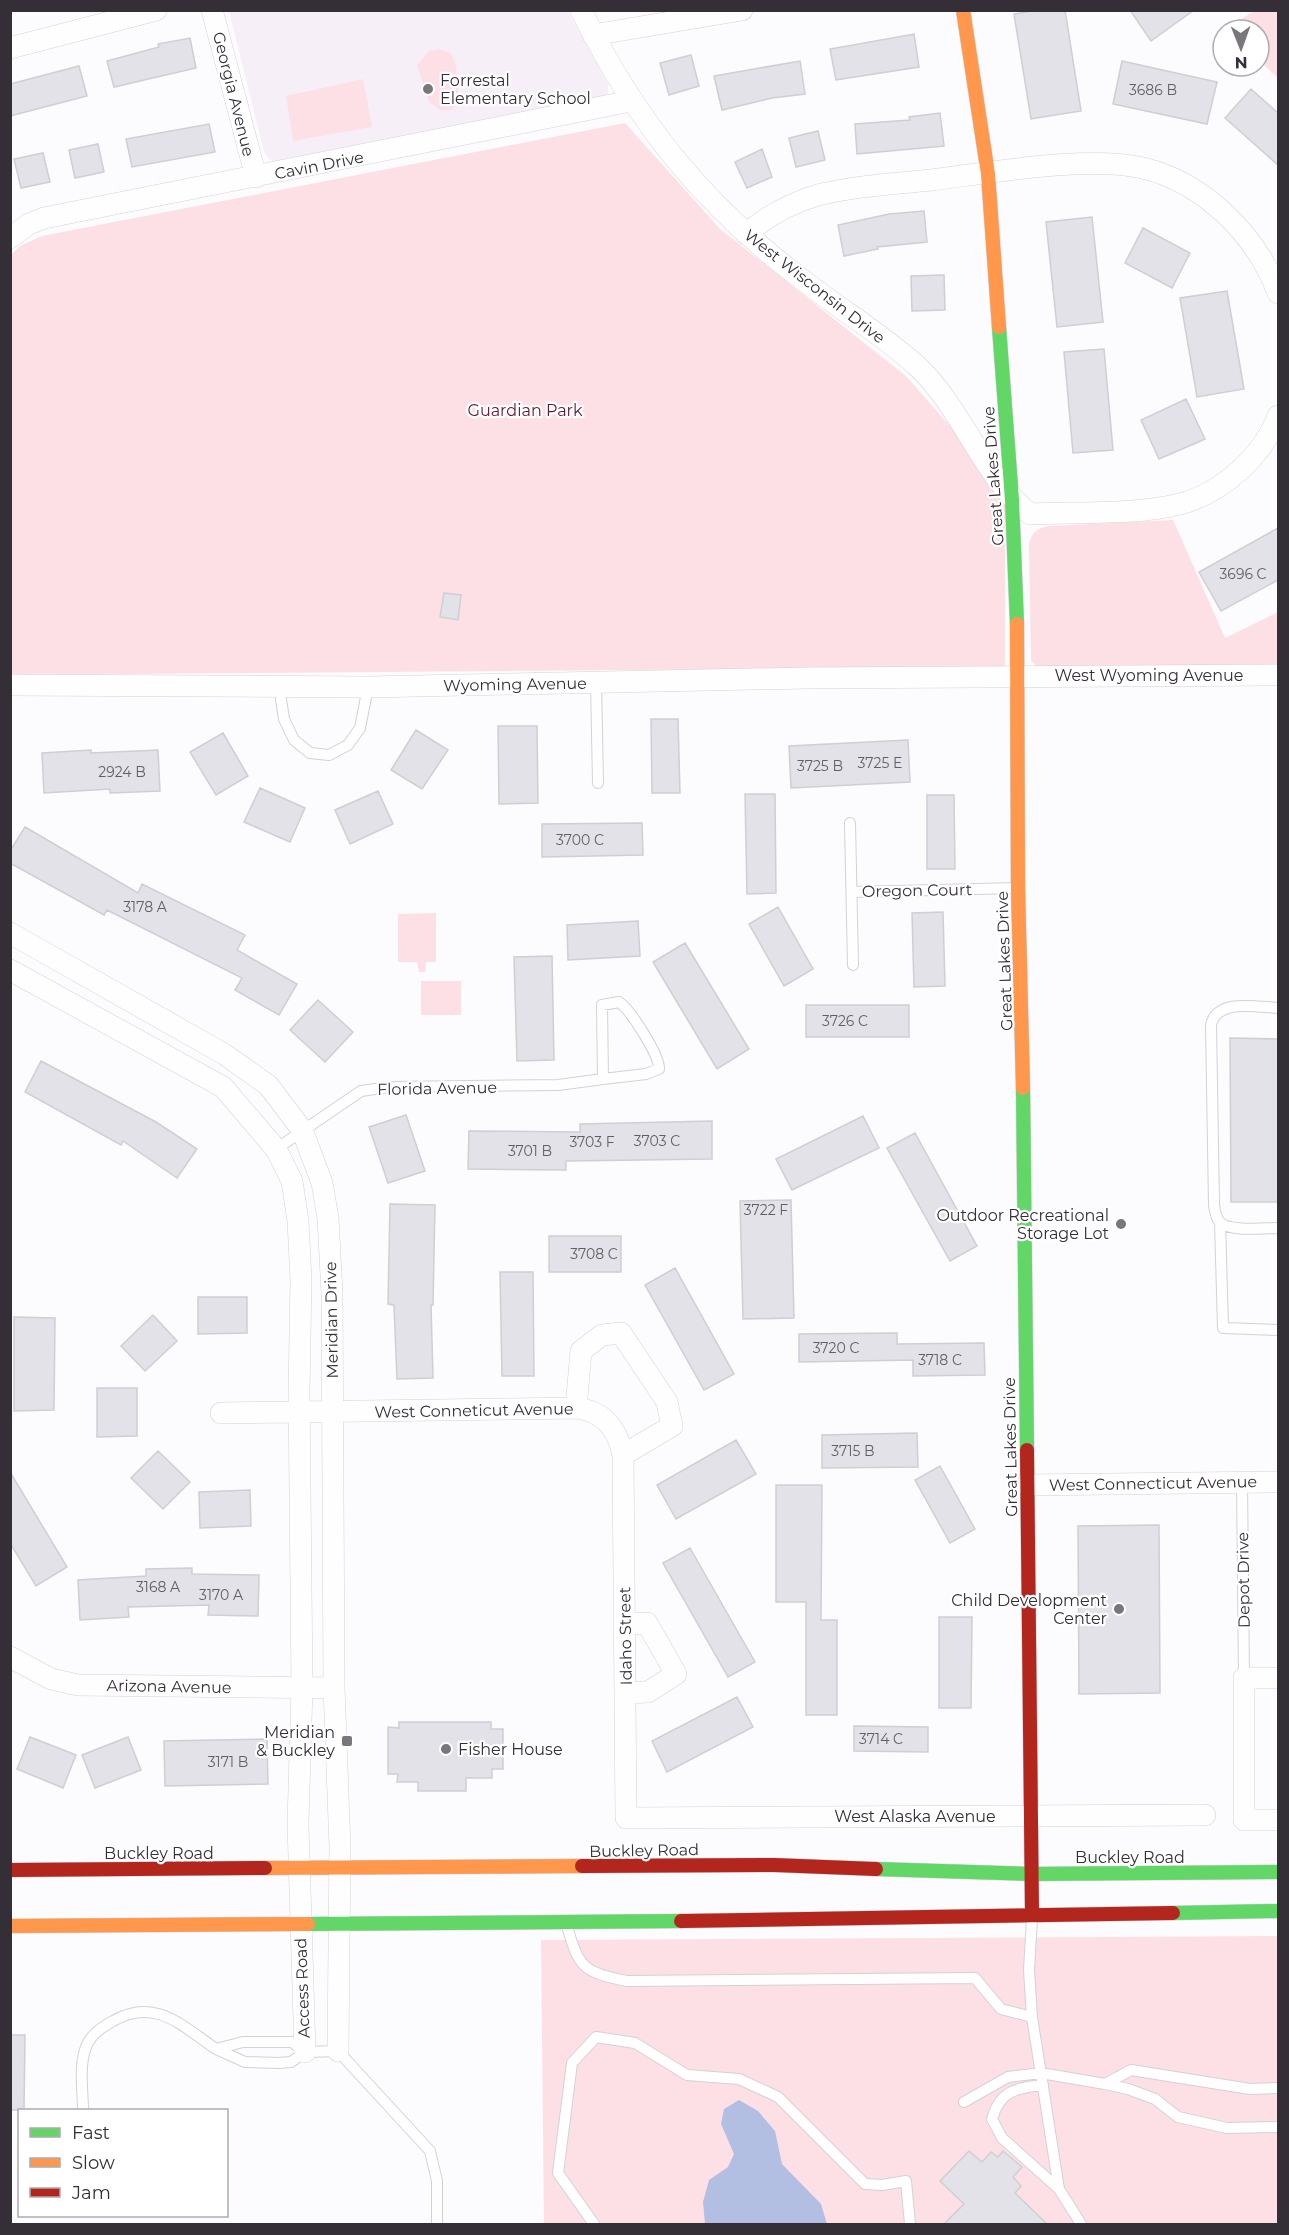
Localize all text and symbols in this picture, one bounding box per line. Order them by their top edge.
north arrow [1211,18,1271,78]
street label: Georgia Avenue [209,30,258,158]
text: N [1235,53,1248,72]
place label: Forrestal Elementary School [440,71,591,108]
house number: 3686 B [1129,81,1177,99]
marker: Forrestal Elementary School [421,82,435,96]
street label: Cavin Drive [273,148,365,183]
street label: West Wisconsin Drive [741,226,889,347]
park label: Guardian Park [468,401,583,420]
street label: Great Lakes Drive [979,406,1008,546]
house number: 3696 C [1219,565,1267,583]
street label: West Wyoming Avenue [1055,666,1243,685]
street label: Wyoming Avenue [443,674,587,695]
house number: 3725 E [858,754,902,772]
house number: 3725 B [797,757,843,775]
house number: 2924 B [98,763,146,781]
house number: 3700 C [556,831,604,849]
street label: Oregon Court [862,880,973,901]
street label: Great Lakes Drive [993,891,1016,1031]
house number: 3178 A [123,898,168,916]
house number: 3726 C [822,1012,868,1030]
street label: Florida Avenue [377,1078,497,1099]
house number: 3703 C [634,1132,680,1150]
house number: 3703 F [569,1133,615,1151]
house number: 3701 B [508,1142,552,1160]
house number: 3722 F [744,1201,788,1219]
place label: Outdoor Recreational Storage Lot [936,1206,1109,1243]
marker: Outdoor Recreational Storage Lot [1114,1217,1128,1231]
house number: 3708 C [570,1245,618,1263]
street label: Meridian Drive [321,1261,342,1379]
house number: 3720 C [813,1339,859,1357]
house number: 3718 C [918,1351,962,1369]
street label: Great Lakes Drive [1000,1377,1021,1517]
street label: West Conneticut Avenue [374,1399,574,1422]
house number: 3715 B [831,1442,875,1460]
street label: West Connecticut Avenue [1049,1472,1257,1495]
street label: Depot Drive [1233,1532,1254,1628]
house number: 3168 A [136,1578,181,1596]
house number: 3170 A [199,1586,244,1604]
street label: Idaho Street [615,1586,636,1685]
place label: Child Development Center [951,1591,1107,1628]
marker: Child Development Center [1112,1602,1126,1616]
street label: Arizona Avenue [106,1676,232,1697]
place label: Meridian & Buckley [256,1723,335,1760]
house number: 3714 C [859,1730,903,1748]
marker: Meridian & Buckley [340,1734,354,1748]
place label: Fisher House [458,1740,563,1759]
marker: Fisher House [439,1742,453,1756]
house number: 3171 B [208,1753,248,1771]
street label: West Alaska Avenue [834,1807,996,1826]
street label: Buckley Road [589,1840,699,1861]
street label: Buckley Road [104,1844,214,1863]
street label: Buckley Road [1075,1848,1185,1867]
street label: Access Road [291,1937,314,2039]
legend [18,2109,228,2217]
text: Fast [72,2122,110,2144]
text: Slow [72,2152,115,2174]
text: Jam [71,2182,111,2204]

